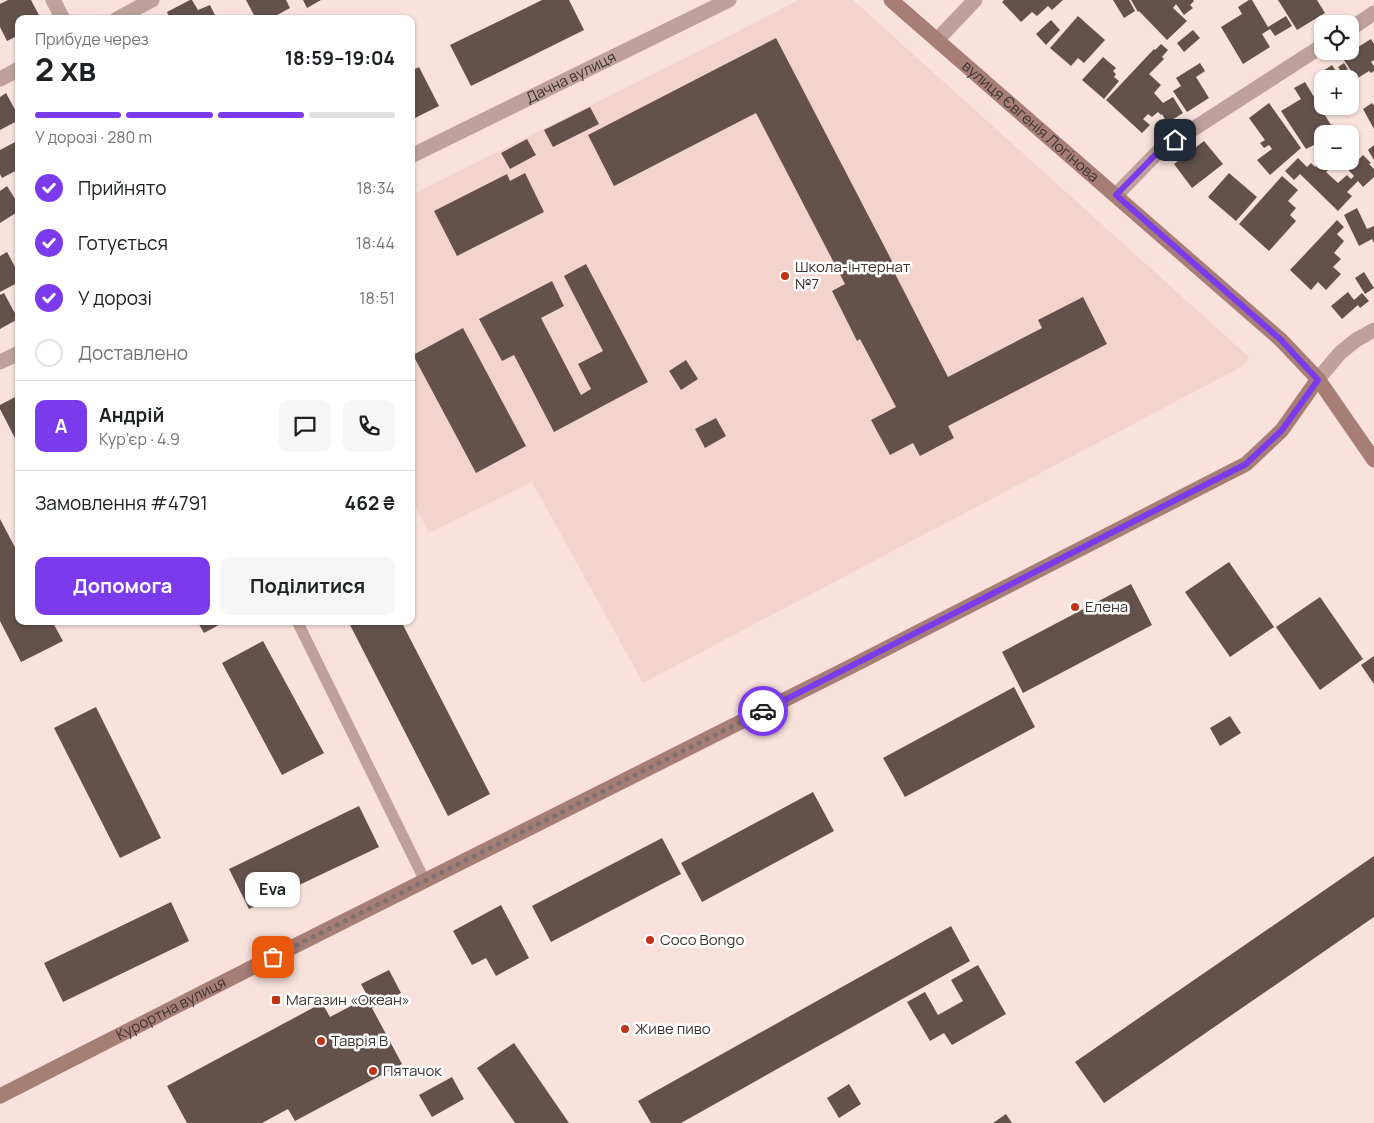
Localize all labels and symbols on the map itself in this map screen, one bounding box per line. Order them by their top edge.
street label: Дачна вулиця [522,46,619,108]
street label: вулиця Євгенія Логінова [958,56,1104,187]
pin [1154,119,1196,161]
place label: Школа-інтернат №7 [795,256,911,294]
marker: Школа-інтернат №7 [779,270,791,282]
place label: Елена [1085,596,1128,617]
marker: Елена [1069,601,1081,613]
courier [738,686,788,736]
callout: Eva [246,872,300,907]
place label: Coco Bongo [660,929,744,950]
marker: Coco Bongo [644,934,656,946]
pin [252,936,294,978]
street label: Курортна вулиця [112,972,230,1045]
place label: Магазин «Океан» [286,989,410,1010]
marker: Магазин «Океан» [270,994,282,1006]
place label: Живе пиво [635,1018,711,1039]
marker: Живе пиво [619,1023,631,1035]
place label: Таврія В [331,1030,388,1051]
marker: Таврія В [315,1035,327,1047]
place label: Пятачок [383,1060,442,1081]
marker: Пятачок [367,1065,379,1077]

